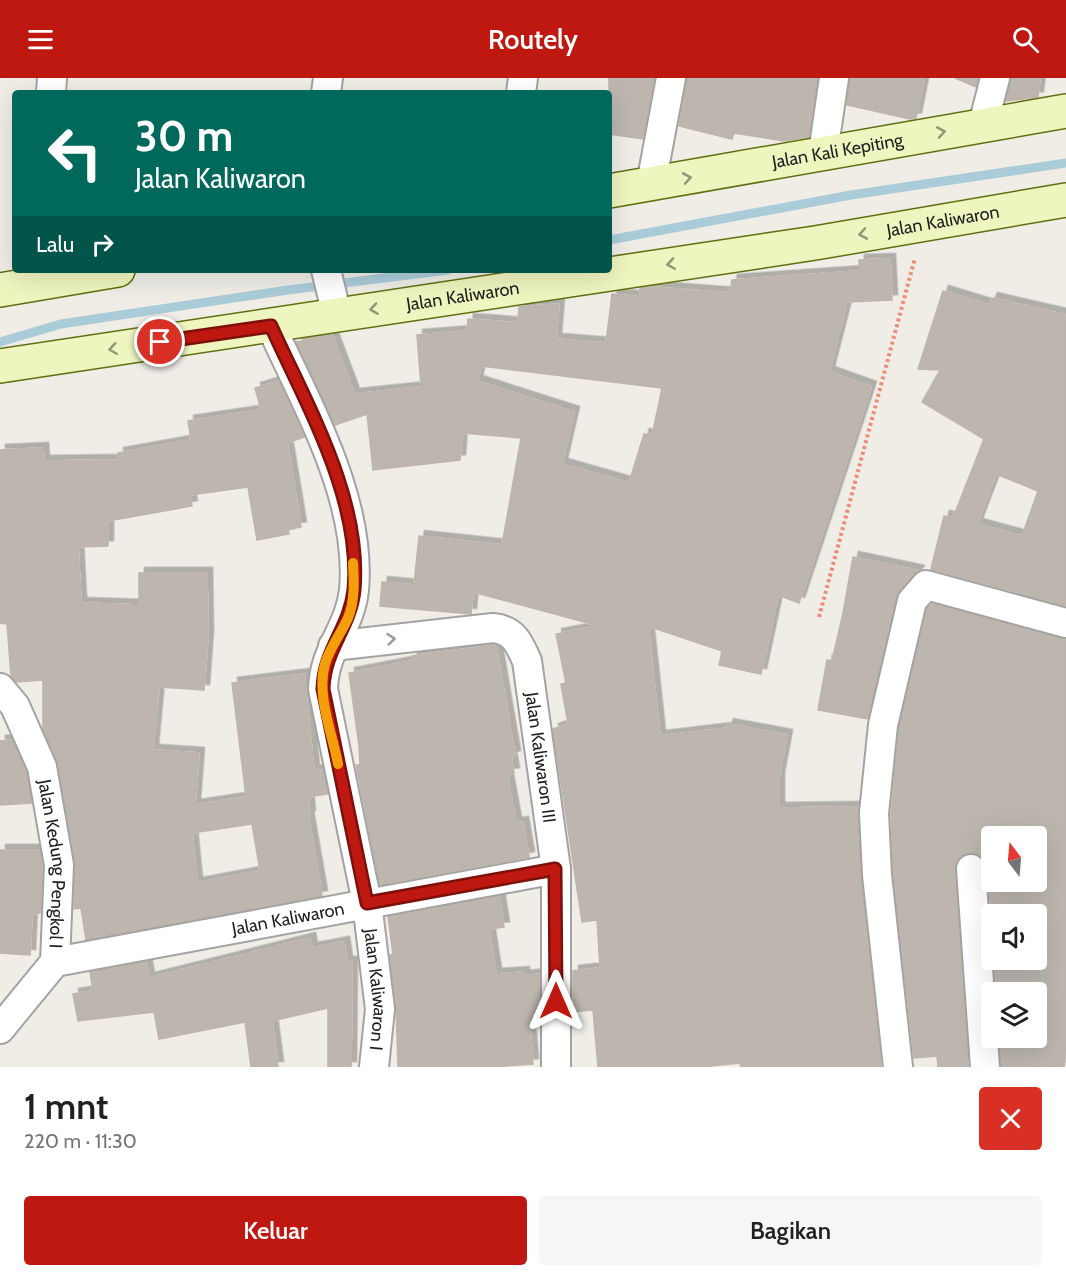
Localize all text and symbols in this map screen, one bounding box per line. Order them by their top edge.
icon: menu [24,23,57,56]
text: Routely [488,23,578,56]
icon: search [1009,23,1042,56]
text: 30 m [135,110,233,162]
icon: left [36,114,114,192]
one-way arrow [937,127,946,139]
street label: Jalan Kali Kepiting [769,129,906,173]
text: Jalan Kaliwaron [135,162,306,195]
one-way arrow [682,172,692,185]
street label: Jalan Kaliwaron [884,201,1001,242]
icon: right [86,228,119,261]
one-way arrow [859,228,868,240]
text: Lalu [36,231,74,258]
one-way arrow [666,258,675,270]
street label: Jalan Kaliwaron [404,277,521,316]
one-way arrow [369,302,379,315]
pin [134,316,185,367]
icon: arrive [143,325,176,358]
one-way arrow [109,342,118,354]
one-way arrow [387,634,396,646]
street label: Jalan Kaliwaron III [520,690,560,824]
street label: Jalan Kedung Pengkol I [33,777,70,949]
north arrow [981,826,1047,892]
map controls [981,826,1047,1048]
street label: Jalan Kaliwaron [229,898,346,940]
button: sound [981,904,1047,970]
street label: Jalan Kaliwaron I [359,926,391,1052]
position arrow [524,969,588,1033]
button: layers [981,982,1047,1048]
text: 1 mnt [24,1084,108,1128]
button: close [979,1087,1042,1150]
text: 220 m · 11:30 [24,1129,137,1153]
button: Keluar [24,1196,527,1265]
button: Bagikan [539,1196,1042,1265]

